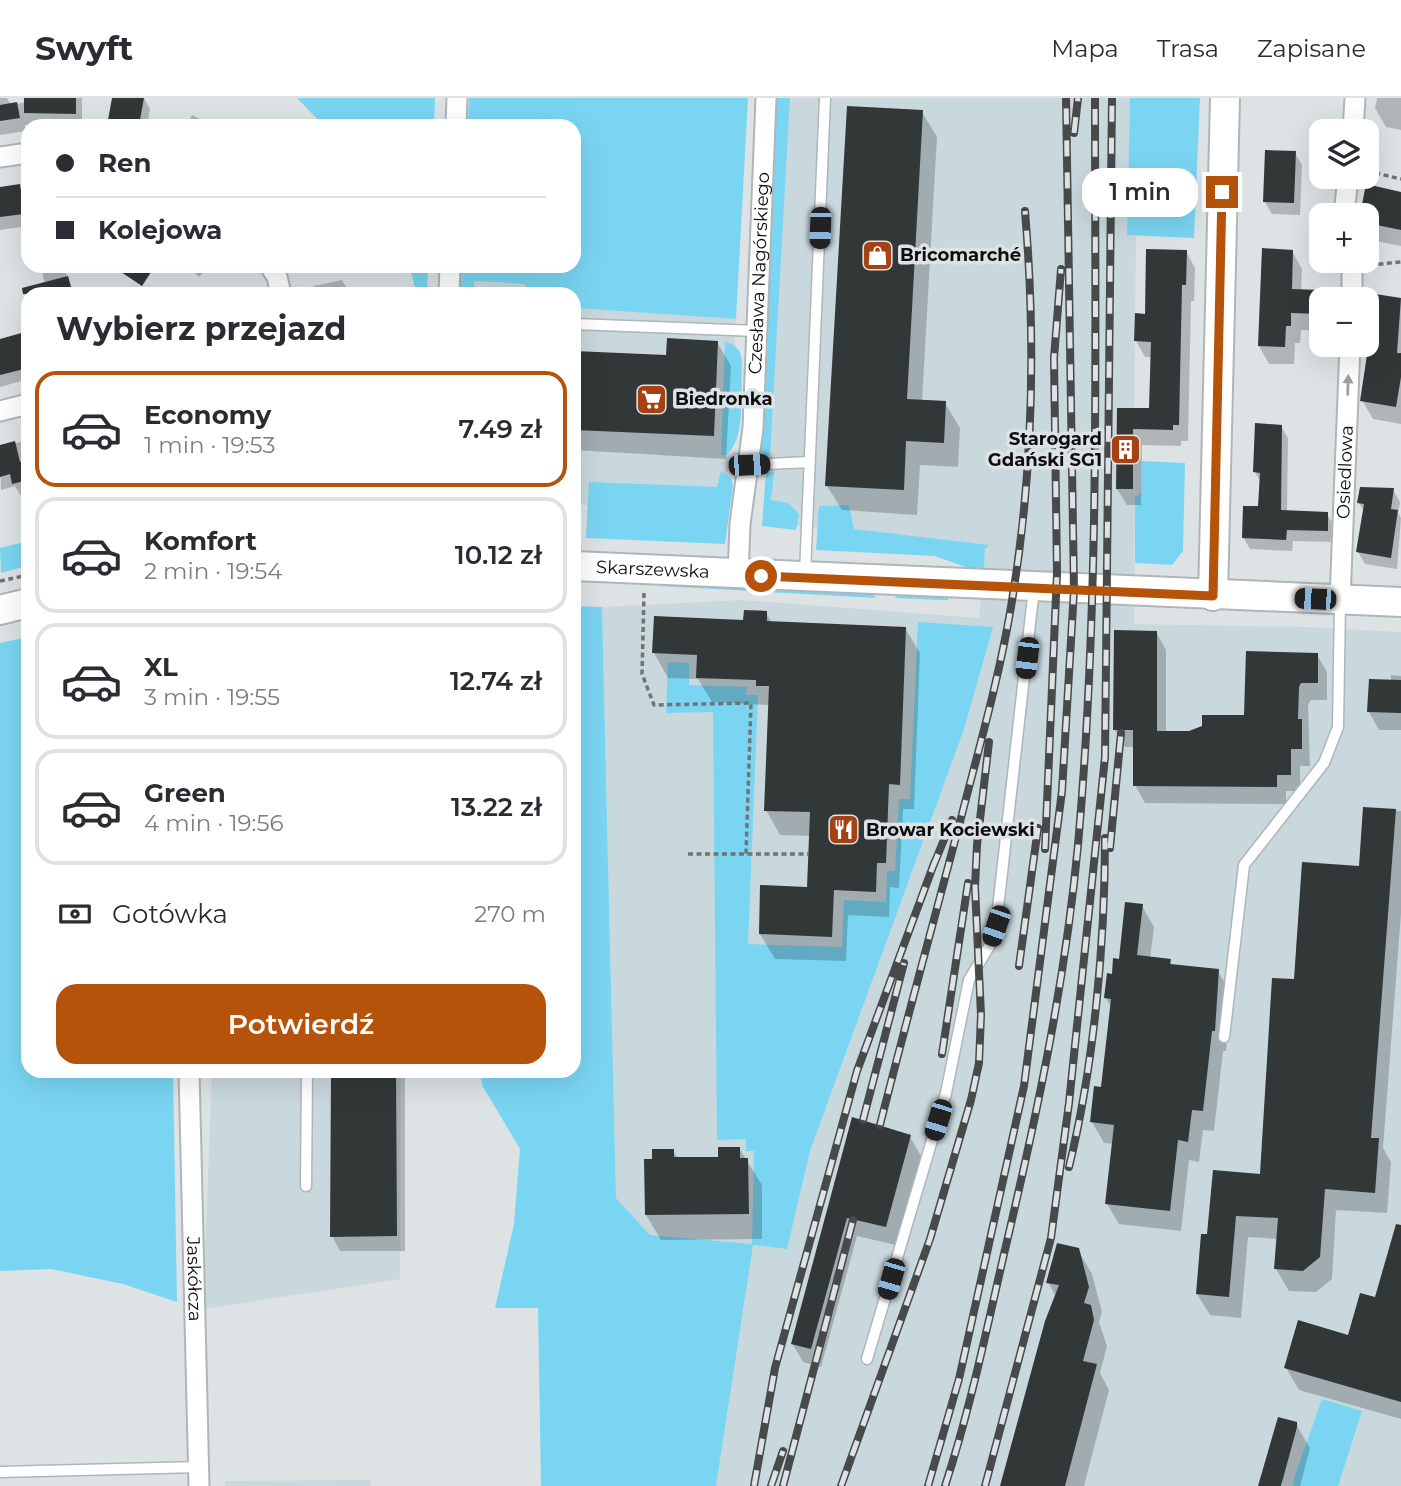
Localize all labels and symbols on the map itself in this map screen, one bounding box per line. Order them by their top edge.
callout: 1 min [1082,168,1198,217]
street label: Czesława Nagórskiego [744,171,774,375]
route end [1206,176,1238,208]
car [809,207,832,249]
shop icon: Bricomarché [860,238,894,272]
place label: Bricomarché [900,244,1021,266]
one-way arrow [1343,374,1354,396]
supermarket icon: Biedronka [635,382,669,416]
place label: Biedronka [675,388,773,410]
street label: Osiedlowa [1332,425,1358,519]
place label: Starogard Gdański SG1 [988,428,1102,471]
building icon: Starogard Gdański SG1 [1108,432,1142,466]
car [728,453,771,477]
street label: Skarszewska [596,556,710,583]
route start [745,560,777,592]
car [1294,588,1337,610]
car [1015,636,1040,680]
restaurant icon: Browar Kociewski [826,813,860,847]
place label: Browar Kociewski [866,819,1035,841]
car [980,903,1013,949]
car [922,1097,955,1143]
street label: Jaskółcza [182,1235,206,1322]
car [876,1256,907,1302]

